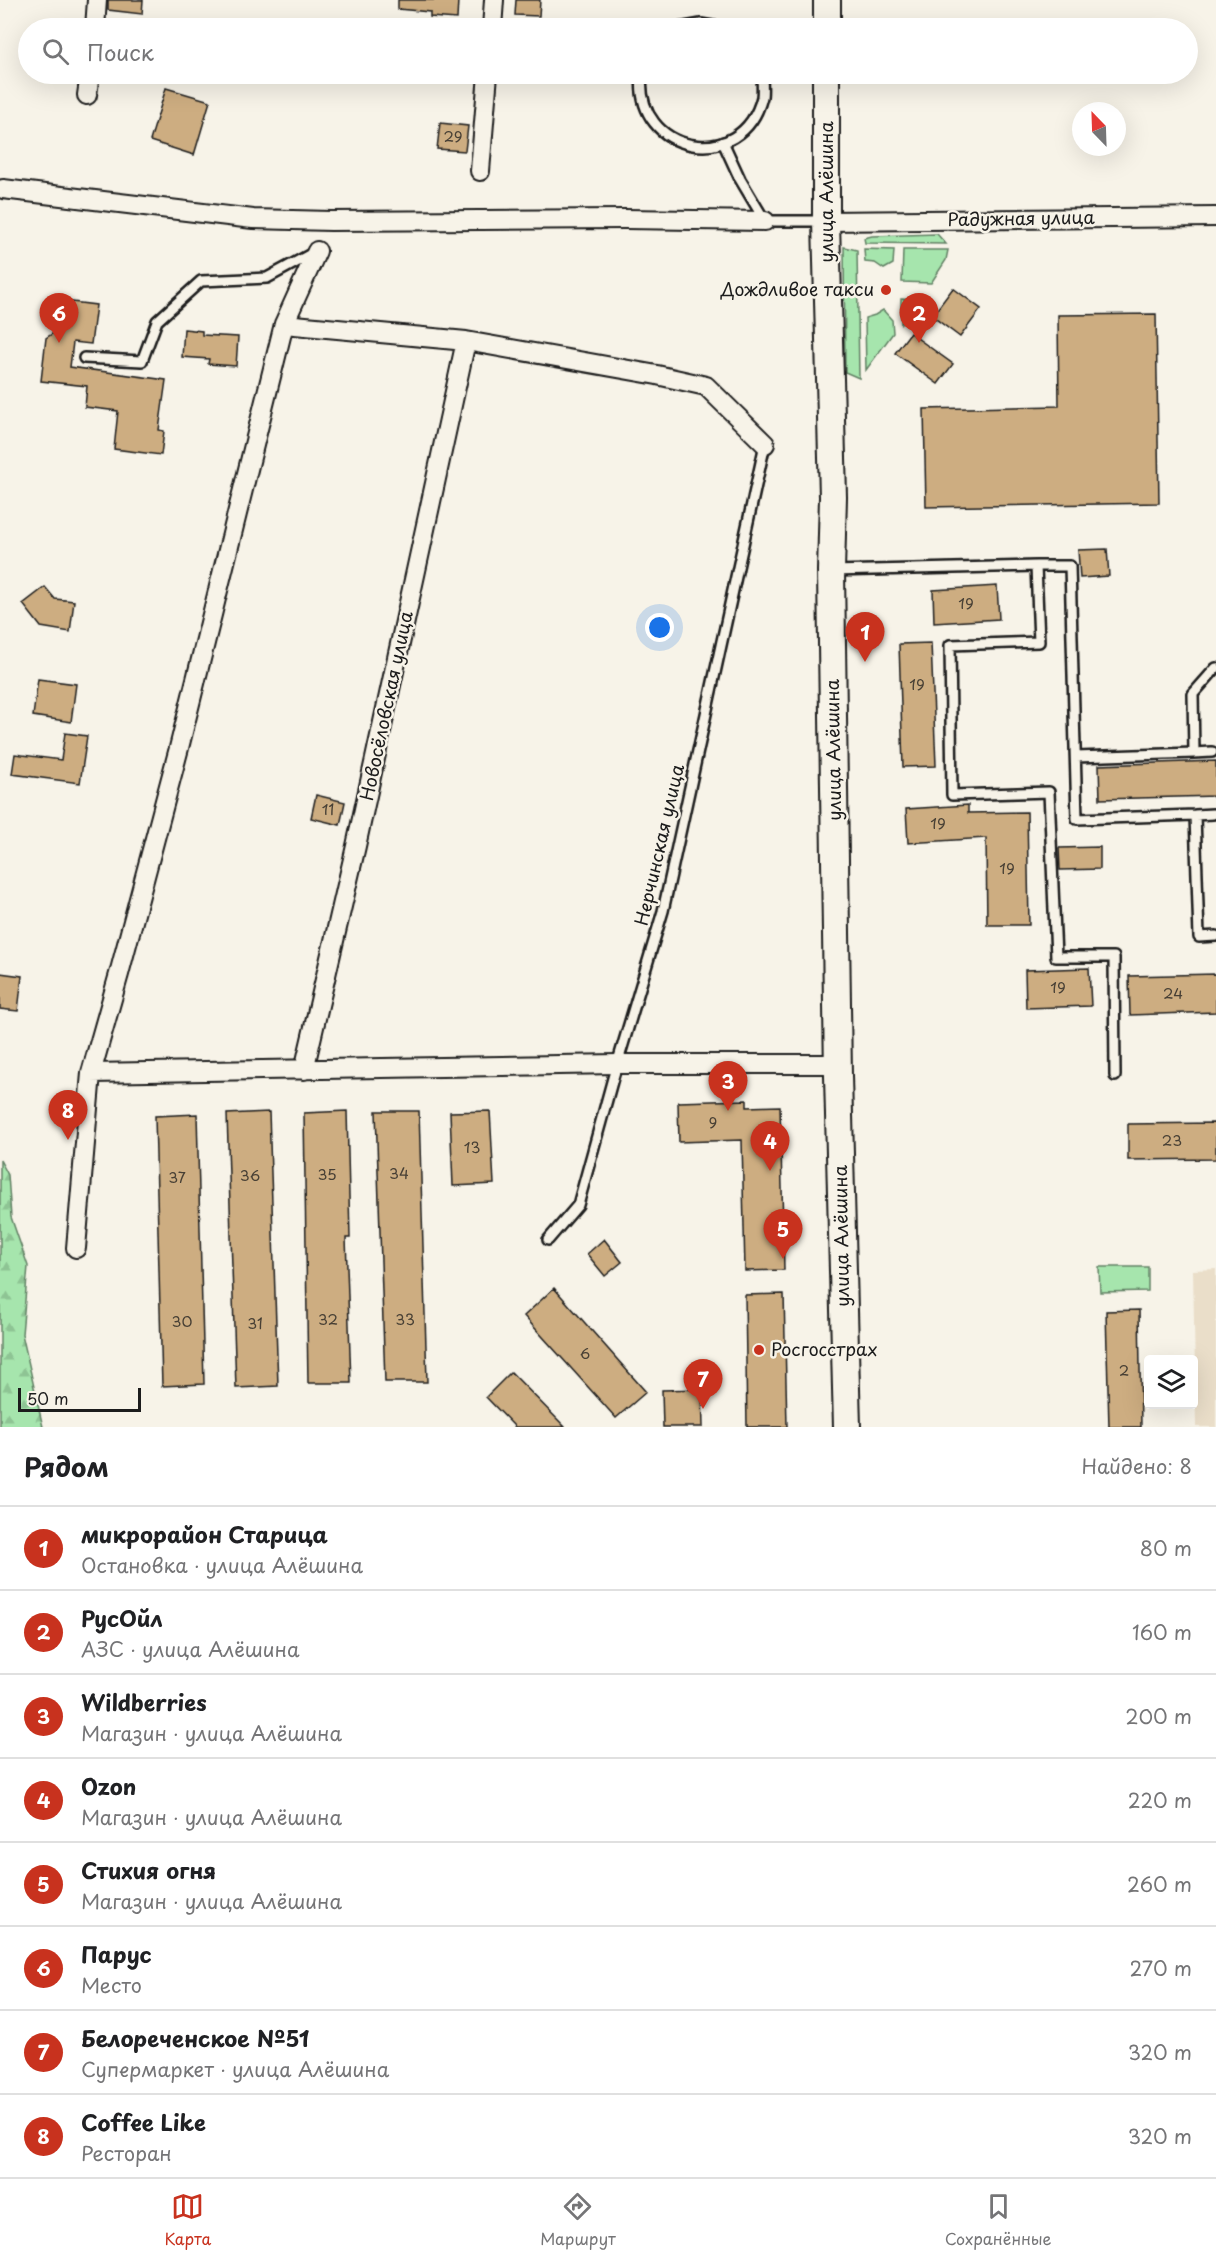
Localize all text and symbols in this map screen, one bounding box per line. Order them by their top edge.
search box [18,18,1198,84]
icon: search [39,35,72,68]
text: Поиск [87,35,154,68]
north arrow [1072,102,1126,156]
street label: улица Алёшина [812,120,839,263]
house number: 29 [443,124,463,147]
street label: Радужная улица [947,203,1096,232]
place label: Дождливое такси [720,275,874,302]
marker: Дождливое такси [879,283,893,297]
pin: 6 [40,294,78,343]
pin: 2 [900,294,938,343]
house number: 19 [958,591,974,614]
street label: Новосёловская улица [352,608,419,803]
pin: 1 [846,612,884,662]
your location [645,613,674,642]
house number: 19 [909,672,925,695]
street label: улица Алёшина [818,678,847,821]
street label: Нерчинская улица [627,761,690,928]
house number: 11 [322,797,334,820]
house number: 19 [930,811,946,834]
house number: 19 [999,856,1015,879]
house number: 19 [1050,975,1066,998]
house number: 24 [1163,981,1183,1004]
pin: 3 [708,1062,748,1111]
pin: 8 [48,1090,88,1140]
house number: 9 [709,1110,717,1133]
pin: 4 [750,1122,790,1171]
house number: 23 [1162,1128,1182,1151]
house number: 13 [464,1135,480,1158]
house number: 34 [389,1161,409,1184]
house number: 35 [317,1162,337,1185]
house number: 36 [240,1163,260,1186]
street label: улица Алёшина [826,1164,855,1307]
house number: 37 [168,1165,186,1188]
pin: 5 [764,1210,802,1259]
house number: 32 [318,1307,338,1330]
house number: 33 [395,1307,415,1330]
house number: 30 [172,1309,192,1332]
house number: 31 [247,1311,263,1334]
place label: Росгосстрах [771,1335,877,1362]
house number: 6 [580,1341,590,1364]
marker: Росгосстрах [752,1343,766,1357]
map controls [1144,1355,1198,1409]
button: layers [1144,1355,1198,1409]
house number: 2 [1119,1358,1129,1381]
pin: 7 [684,1360,722,1409]
scale bar [18,1385,141,1412]
text: 50 m [27,1386,68,1410]
text: Рядом [24,1447,109,1486]
text: Найдено: 8 [1082,1451,1192,1481]
text: микрорайон Старица [81,1517,328,1550]
text: 1 [39,1533,48,1563]
text: 80 m [1140,1533,1192,1563]
text: Остановка · улица Алёшина [81,1550,363,1580]
text: РусОйл [81,1601,163,1634]
text: 2 [36,1617,51,1647]
text: 160 m [1132,1617,1192,1647]
text: АЗС · улица Алёшина [81,1634,300,1664]
text: Wildberries [81,1685,207,1718]
text: 3 [37,1701,50,1731]
text: 200 m [1125,1701,1192,1731]
text: Магазин · улица Алёшина [81,1718,342,1748]
text: Ozon [81,1769,136,1802]
text: 4 [37,1785,50,1815]
text: 220 m [1128,1785,1192,1815]
text: Магазин · улица Алёшина [81,1802,342,1832]
text: Стихия огня [81,1853,216,1886]
text: 5 [37,1869,50,1899]
text: 260 m [1127,1869,1192,1899]
text: Магазин · улица Алёшина [81,1886,342,1916]
text: Парус [81,1937,152,1970]
text: 6 [36,1953,51,1983]
text: 270 m [1129,1953,1192,1983]
text: Место [81,1970,142,2000]
text: Белореченское №51 [81,2021,309,2054]
text: 7 [38,2037,49,2067]
text: 320 m [1128,2037,1192,2067]
text: Супермаркет · улица Алёшина [81,2054,389,2084]
text: Coffee Like [81,2105,206,2138]
text: 8 [37,2121,50,2151]
text: 320 m [1128,2121,1192,2151]
text: Ресторан [81,2138,172,2168]
tab: Карта [164,2190,211,2250]
tab: Маршрут [540,2190,616,2250]
tab: Сохранённые [945,2190,1052,2250]

